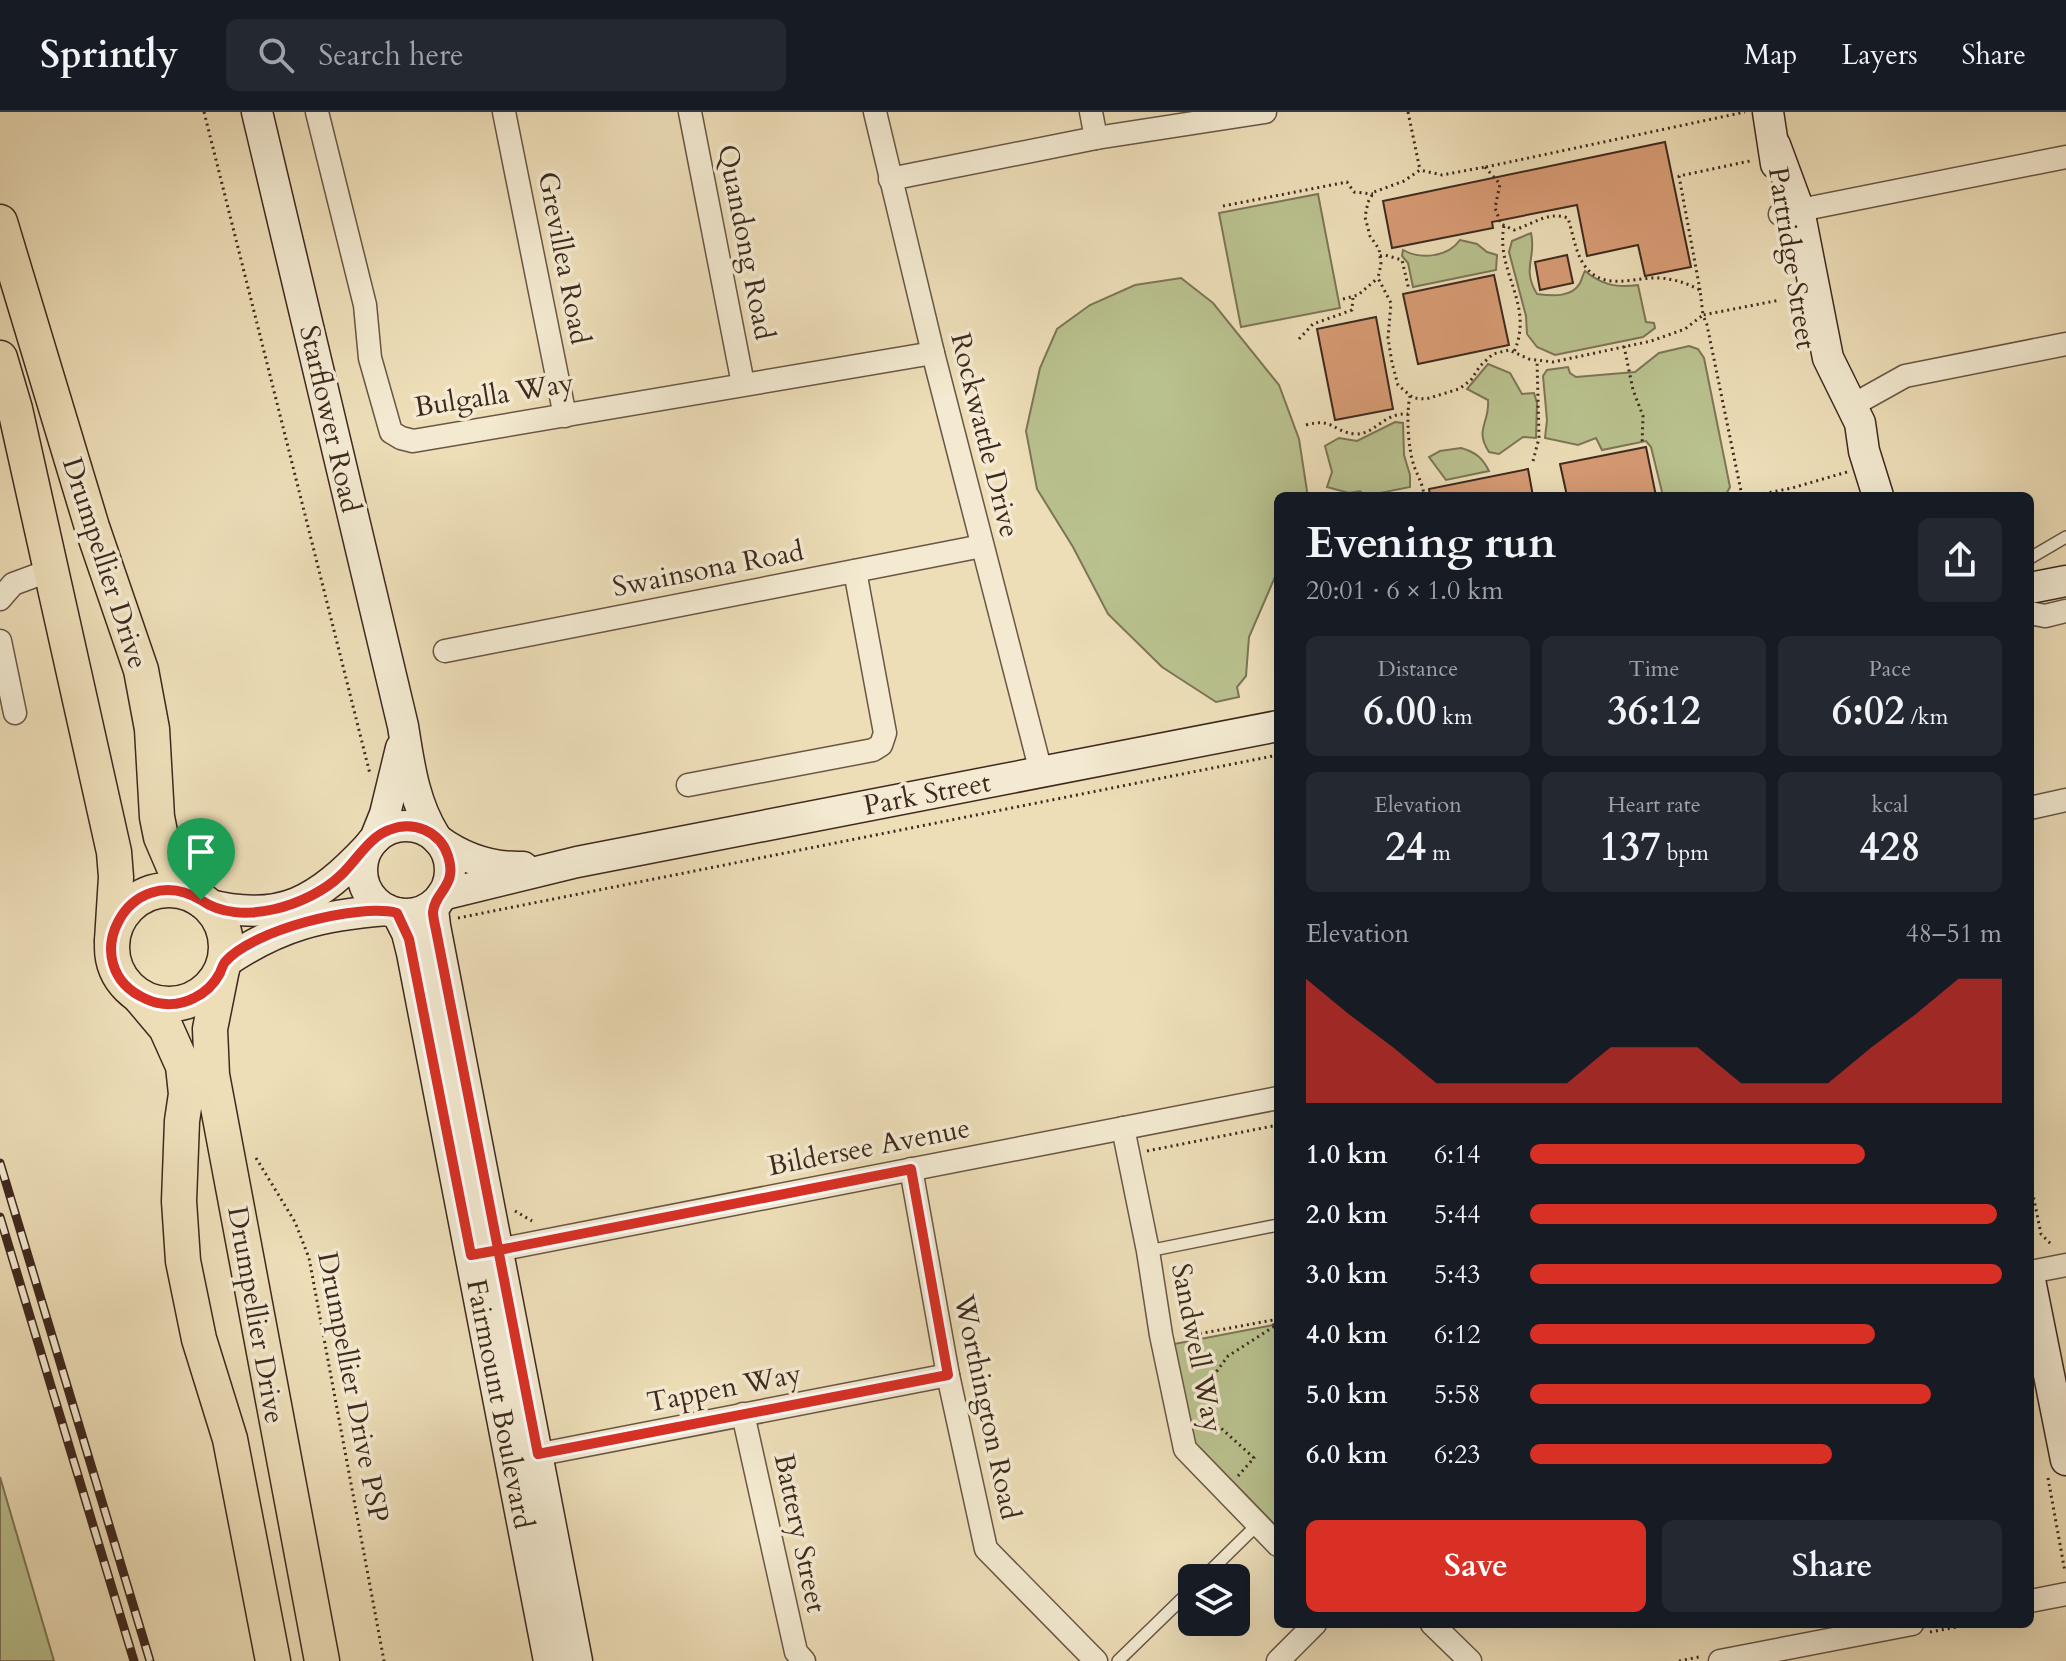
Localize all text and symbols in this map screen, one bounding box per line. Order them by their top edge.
search box [226,19,786,91]
text: Sprintly [40,29,178,81]
icon: search [254,33,298,77]
text: Search here [318,35,464,76]
text: Map [1744,36,1797,74]
text: Layers [1841,36,1918,74]
text: Share [1962,36,2026,74]
street label: Quandong Road [708,141,784,343]
street label: Partridge Street [1759,164,1825,352]
street label: Grevillea Road [529,168,599,348]
street label: Starflower Road [290,322,370,516]
street label: Rockwattle Drive [941,329,1029,541]
street label: Bulgalla Way [412,364,577,426]
street label: Drumpellier Drive [53,453,157,673]
text: Evening run [1306,513,1556,573]
button: share [1918,518,2002,602]
street label: Swainsona Road [609,532,807,606]
text: 20:01 · 6 × 1.0 km [1306,573,1503,608]
text: Distance [1378,654,1458,684]
text: Time [1629,654,1679,684]
text: Pace [1869,654,1911,684]
text: 6.00 [1363,684,1436,739]
text: 36:12 [1607,684,1701,739]
text: 6:02 [1832,684,1905,739]
text: km [1436,702,1473,732]
text: /km [1905,702,1948,732]
street label: Park Street [860,763,994,825]
text: Elevation [1374,790,1462,820]
text: Heart rate [1607,790,1701,820]
text: kcal [1872,790,1908,820]
pin [167,818,235,900]
text: 24 [1385,820,1426,875]
text: 137 [1599,820,1661,875]
text: 428 [1859,820,1921,875]
icon: arrive [179,830,223,874]
text: m [1426,838,1451,868]
text: bpm [1661,838,1709,868]
text: Elevation [1306,916,1409,951]
text: 48–51 m [1905,916,2002,951]
street label: Bildersee Avenue [765,1109,973,1185]
text: 1.0 km [1306,1137,1387,1172]
text: 6:14 [1434,1137,1481,1172]
text: 2.0 km [1306,1197,1387,1232]
text: 5:44 [1434,1197,1481,1232]
street label: Drumpellier Drive [218,1203,294,1427]
street label: Drumpellier Drive PSP [308,1249,398,1525]
text: 3.0 km [1306,1257,1387,1292]
text: 5:43 [1434,1257,1481,1292]
street label: Sandwell Way [1162,1260,1232,1436]
street label: Fairmount Boulevard [457,1276,543,1532]
street label: Worthington Road [944,1290,1029,1523]
text: 4.0 km [1306,1317,1387,1352]
text: 6:12 [1434,1317,1481,1352]
street label: Tappen Way [644,1354,805,1422]
text: 5.0 km [1306,1377,1387,1412]
text: 5:58 [1434,1377,1481,1412]
text: 6.0 km [1306,1437,1387,1472]
text: 6:23 [1434,1437,1481,1472]
street label: Battery Street [765,1450,835,1616]
button: Save [1306,1520,1646,1612]
button: Share [1662,1520,2002,1612]
map controls [1178,1564,1250,1636]
button: layers [1178,1564,1250,1636]

